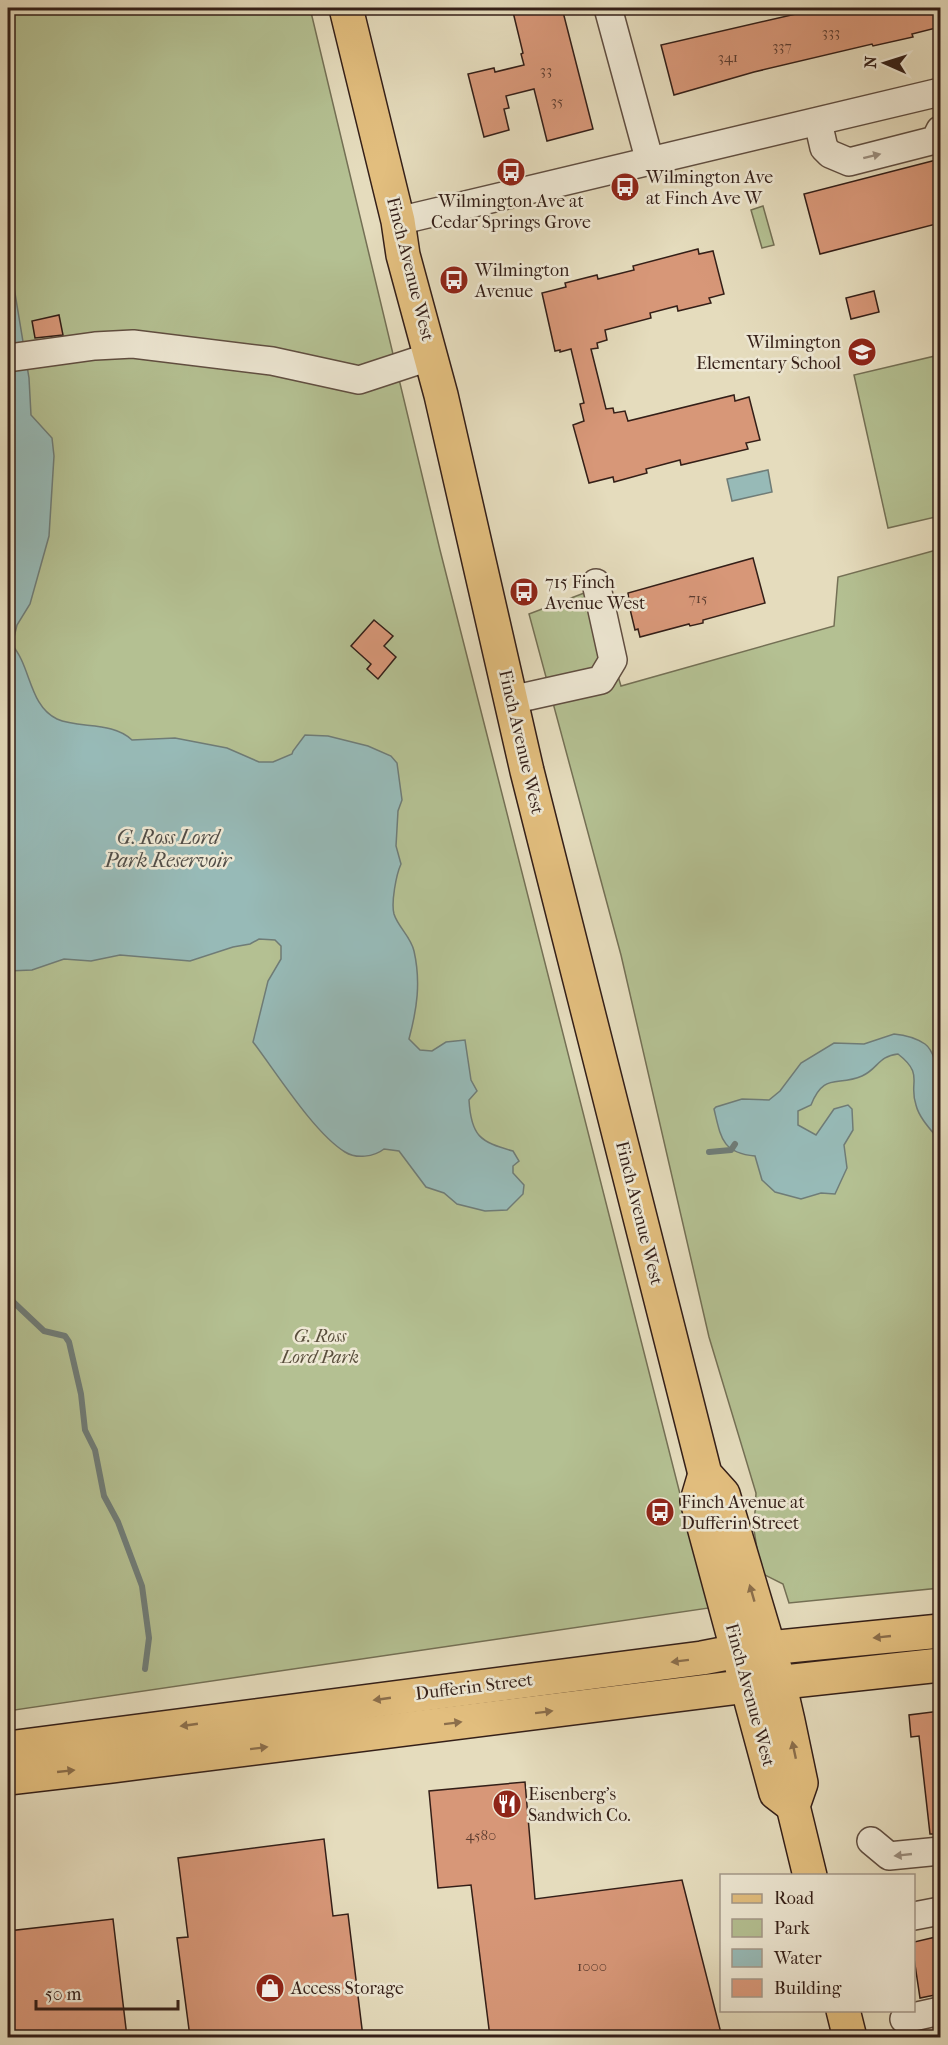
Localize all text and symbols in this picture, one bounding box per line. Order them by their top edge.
house number: 333 [822,23,840,41]
north arrow [855,33,915,93]
house number: 337 [772,37,792,55]
house number: 341 [718,48,738,66]
text: N [861,55,880,69]
house number: 33 [540,61,552,79]
house number: 35 [551,92,563,110]
one-way arrow [863,150,881,160]
bus stop icon: Wilmington Ave at Cedar Springs Grove [495,156,527,188]
place label: Wilmington Ave at Finch Ave W [645,167,773,209]
bus stop icon: Wilmington Ave at Finch Ave W [609,171,641,203]
place label: Wilmington Ave at Cedar Springs Grove [431,191,591,233]
street label: Finch Avenue West [382,195,438,344]
place label: Wilmington Avenue [474,260,570,302]
bus stop icon: Wilmington Avenue [438,264,470,296]
place label: Wilmington Elementary School [696,332,842,374]
school or university icon: Wilmington Elementary School [846,336,878,368]
place label: 715 Finch Avenue West [544,572,646,614]
bus stop icon: 715 Finch Avenue West [508,576,540,608]
house number: 715 [688,589,708,607]
street label: Finch Avenue West [494,668,548,817]
water label: G. Ross Lord Park Reservoir [104,826,233,872]
street label: Finch Avenue West [611,1139,667,1288]
park label: G. Ross Lord Park [279,1326,359,1368]
place label: Finch Avenue at Dufferin Street [681,1492,805,1534]
bus stop icon: Finch Avenue at Dufferin Street [644,1496,676,1528]
one-way arrow [747,1584,756,1602]
street label: Finch Avenue West [721,1621,779,1770]
one-way arrow [873,1632,892,1642]
one-way arrow [670,1656,689,1665]
street label: Dufferin Street [414,1669,535,1705]
one-way arrow [373,1694,392,1704]
one-way arrow [534,1707,553,1717]
one-way arrow [443,1719,462,1728]
one-way arrow [179,1720,198,1729]
one-way arrow [789,1741,799,1759]
one-way arrow [250,1743,269,1752]
one-way arrow [56,1766,75,1776]
place label: Eisenberg’s Sandwich Co. [528,1784,631,1826]
restaurant icon: Eisenberg’s Sandwich Co. [491,1788,523,1820]
house number: 4580 [466,1826,496,1844]
one-way arrow [894,1850,913,1859]
legend [720,1874,915,2012]
text: Road [774,1888,814,1909]
text: Park [774,1918,811,1939]
text: Water [773,1948,822,1969]
house number: 1000 [577,1957,607,1975]
shop icon: Access Storage [254,1972,286,2004]
scale bar [36,1973,178,2011]
place label: Access Storage [290,1978,404,1999]
text: Building [774,1978,842,1999]
text: 50 m [45,1984,82,2005]

